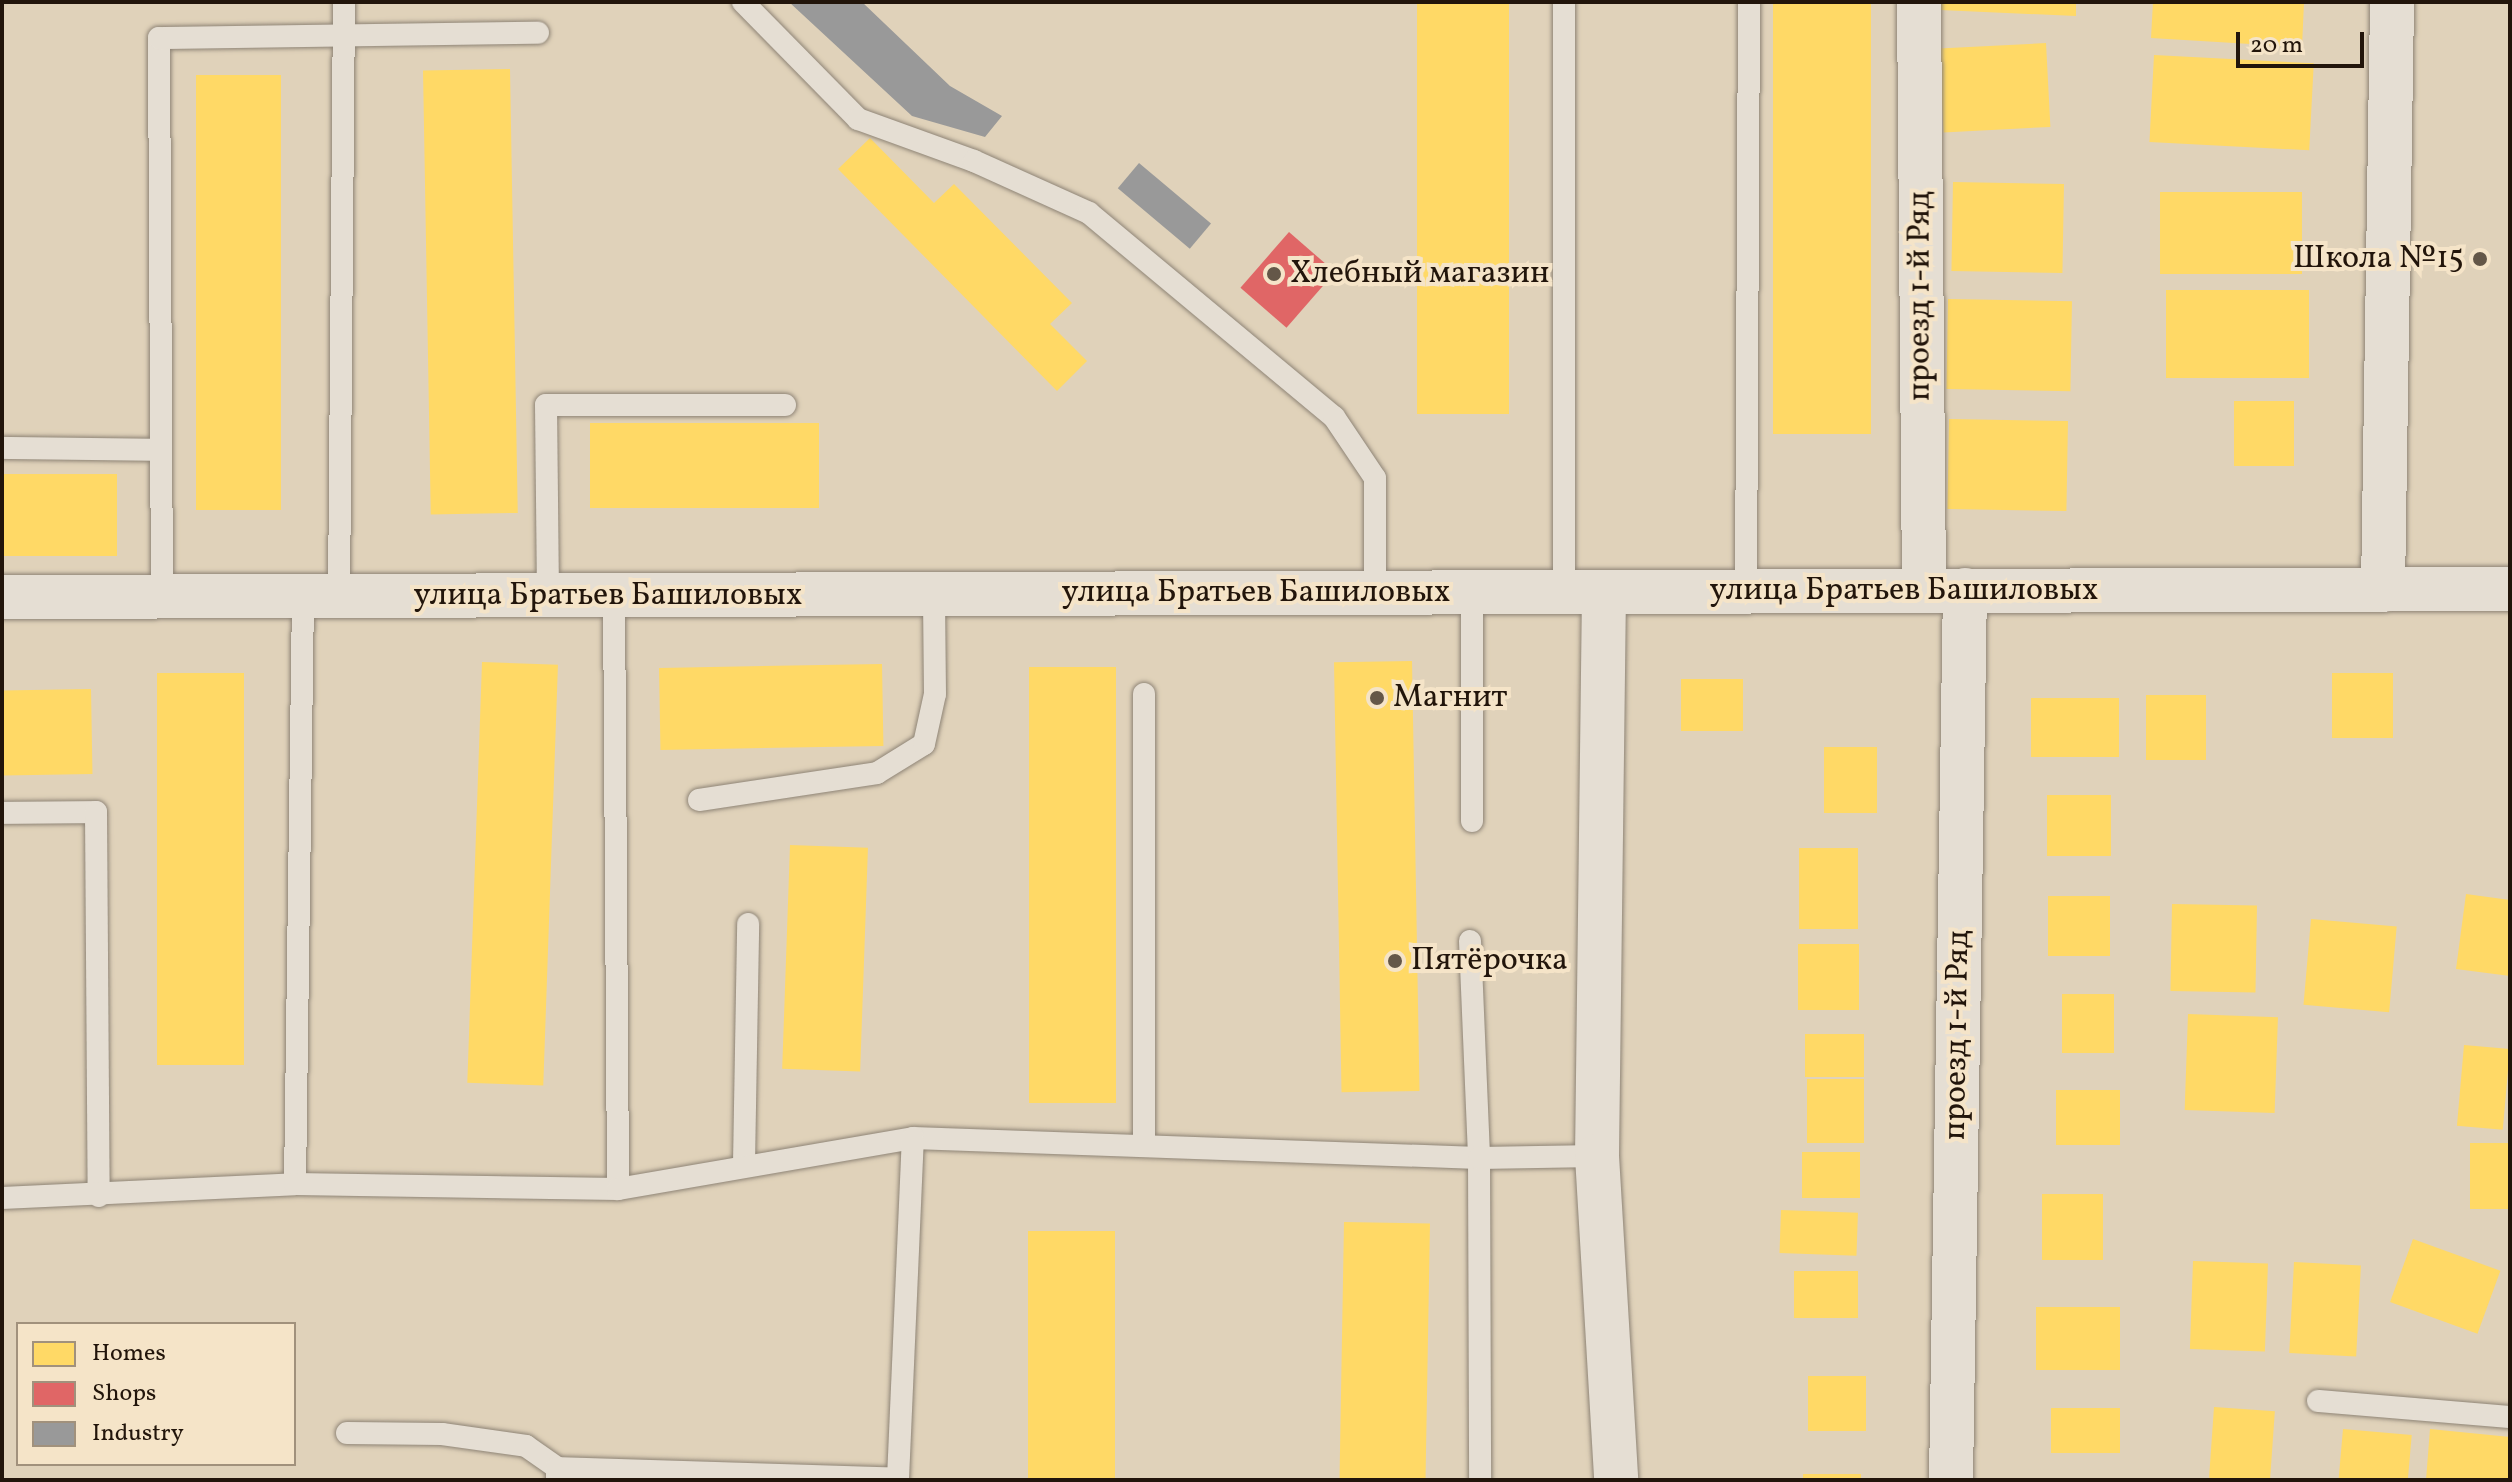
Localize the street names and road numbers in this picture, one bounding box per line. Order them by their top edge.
street label: проезд 1-й Ряд [1902,191,1940,401]
street label: улица Братьев Башиловых [1709,572,2099,610]
street label: улица Братьев Башиловых [1061,574,1451,612]
street label: улица Братьев Башиловых [413,577,803,615]
street label: проезд 1-й Ряд [1937,930,1979,1140]

